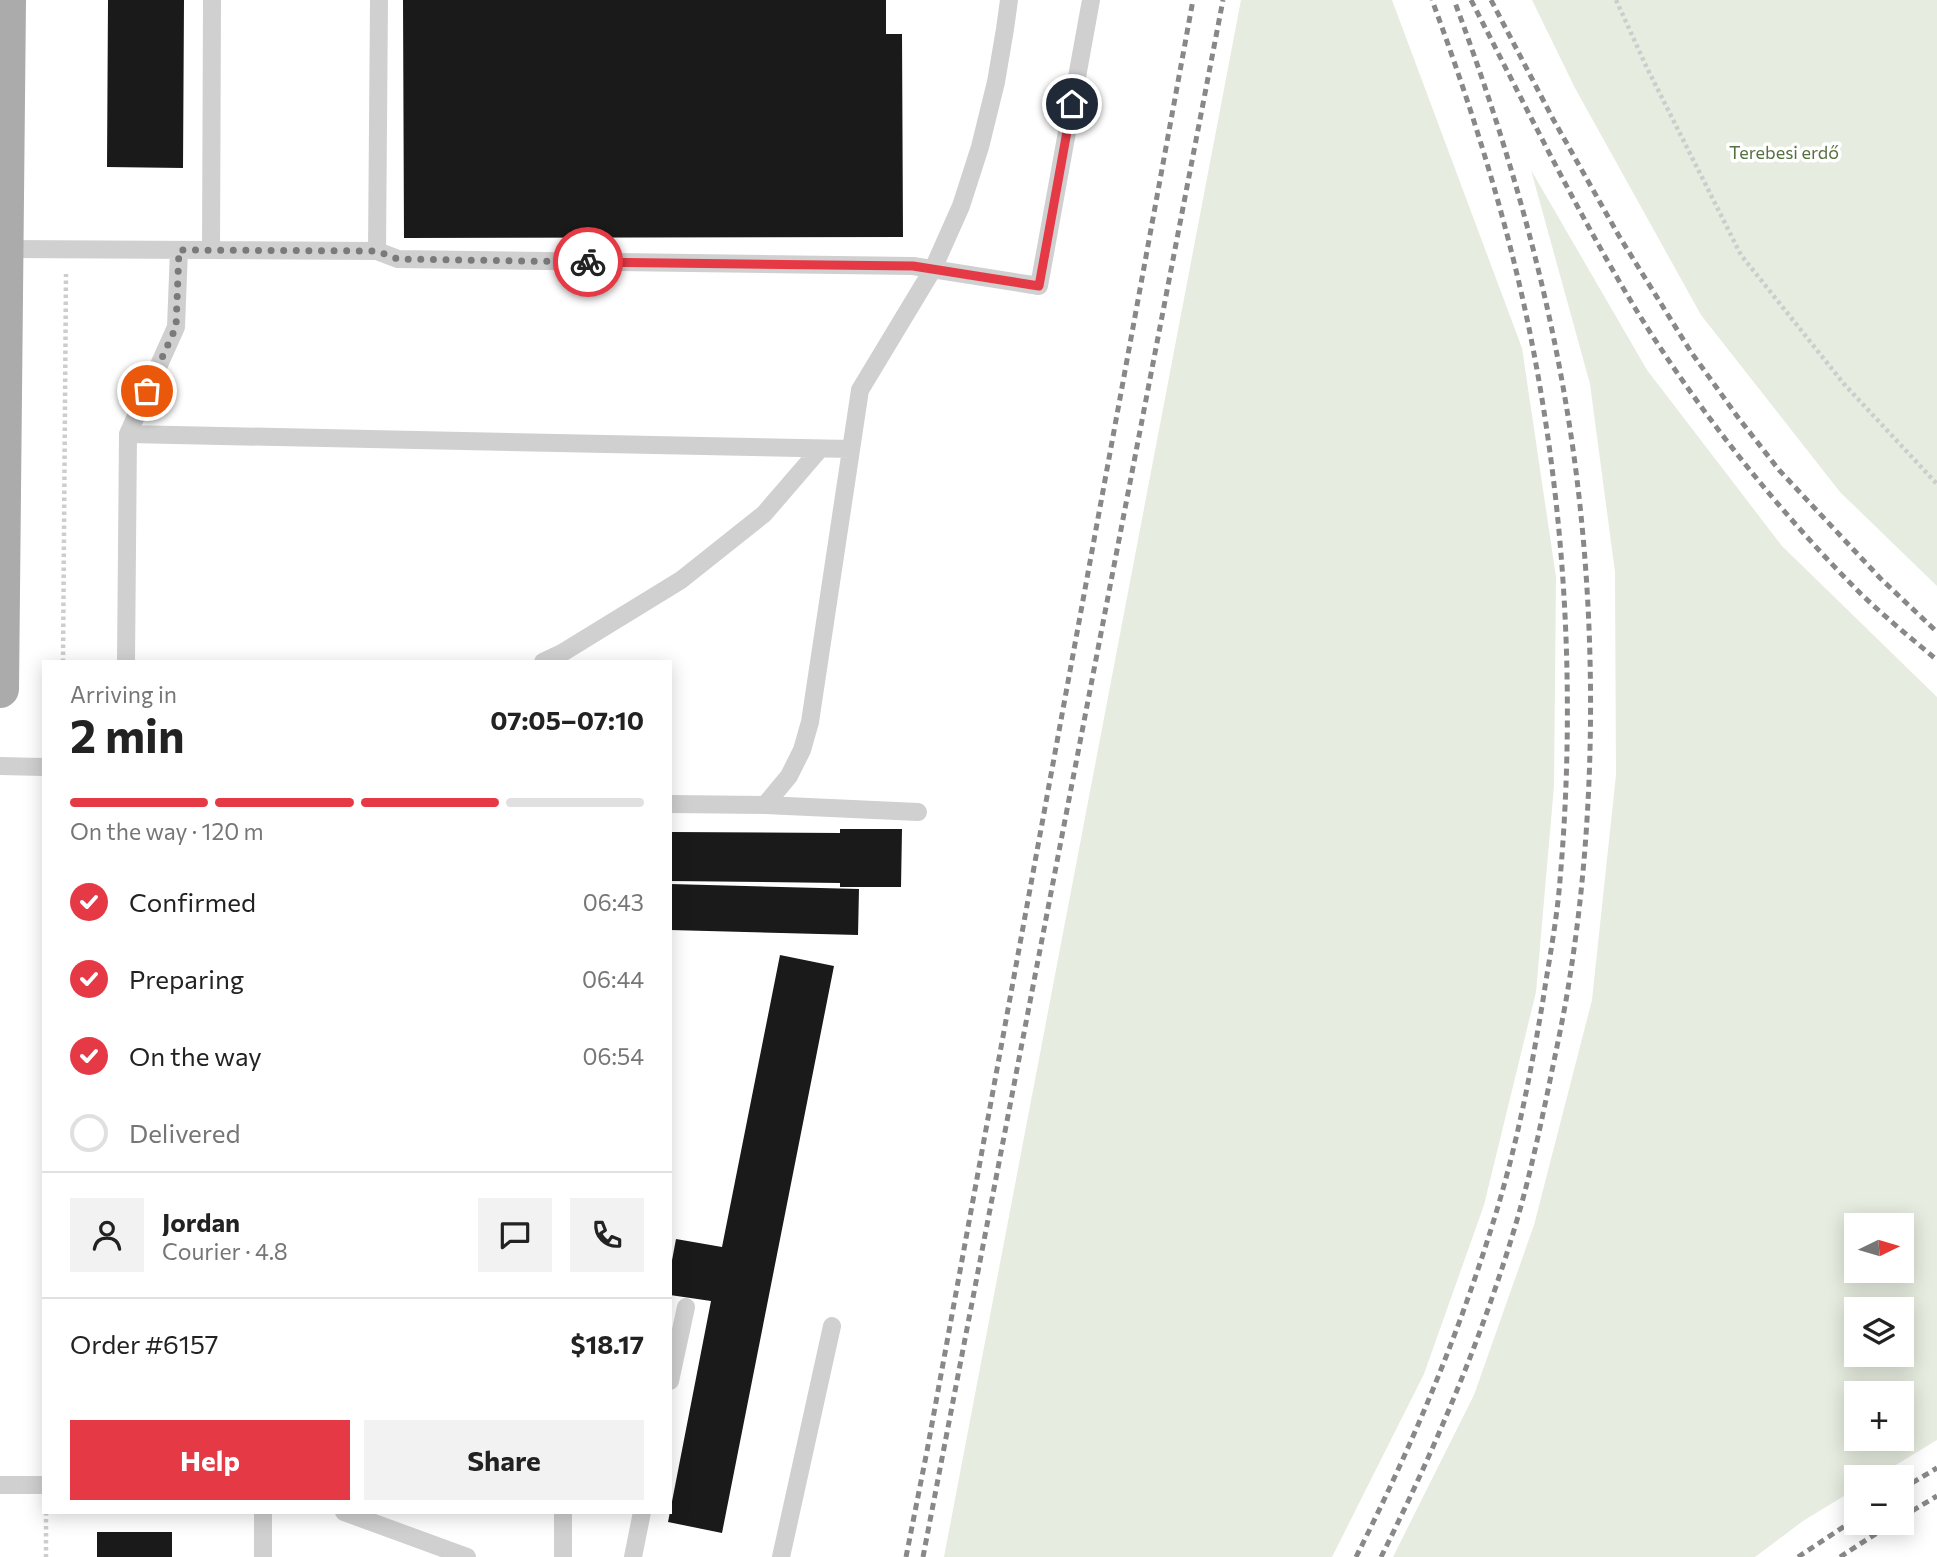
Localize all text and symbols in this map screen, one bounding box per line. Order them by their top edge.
pin [1042,74,1102,134]
icon: home [1053,85,1091,123]
park label: Terebesi erdő [1729,141,1839,163]
courier [553,227,623,297]
icon: bike [569,243,607,281]
pin [117,361,177,421]
icon: bag [128,372,166,410]
text: Arriving in [70,680,177,708]
text: 07:05–07:10 [490,704,644,735]
text: 2 min [70,706,185,762]
text: On the way · 120 m [70,817,264,845]
icon: check [70,883,108,921]
text: Confirmed [129,886,256,917]
text: 06:43 [583,888,644,916]
icon: check [70,960,108,998]
text: Preparing [129,963,244,994]
text: 06:44 [582,965,644,993]
icon: check [70,1037,108,1075]
text: On the way [129,1040,262,1071]
text: 06:54 [583,1042,644,1070]
text: Delivered [129,1117,240,1148]
button: person [70,1198,144,1272]
button: chat [478,1198,552,1272]
button: phone [570,1198,644,1272]
text: Jordan [162,1206,240,1237]
north arrow [1844,1213,1914,1283]
map controls [1844,1213,1914,1535]
text: Courier · 4.8 [162,1237,288,1265]
button: layers [1844,1297,1914,1367]
text: Order #6157 [70,1328,219,1359]
text: $18.17 [571,1328,644,1359]
button: + [1844,1381,1914,1451]
button: Help [70,1420,350,1500]
button: Share [364,1420,644,1500]
button: − [1844,1465,1914,1535]

